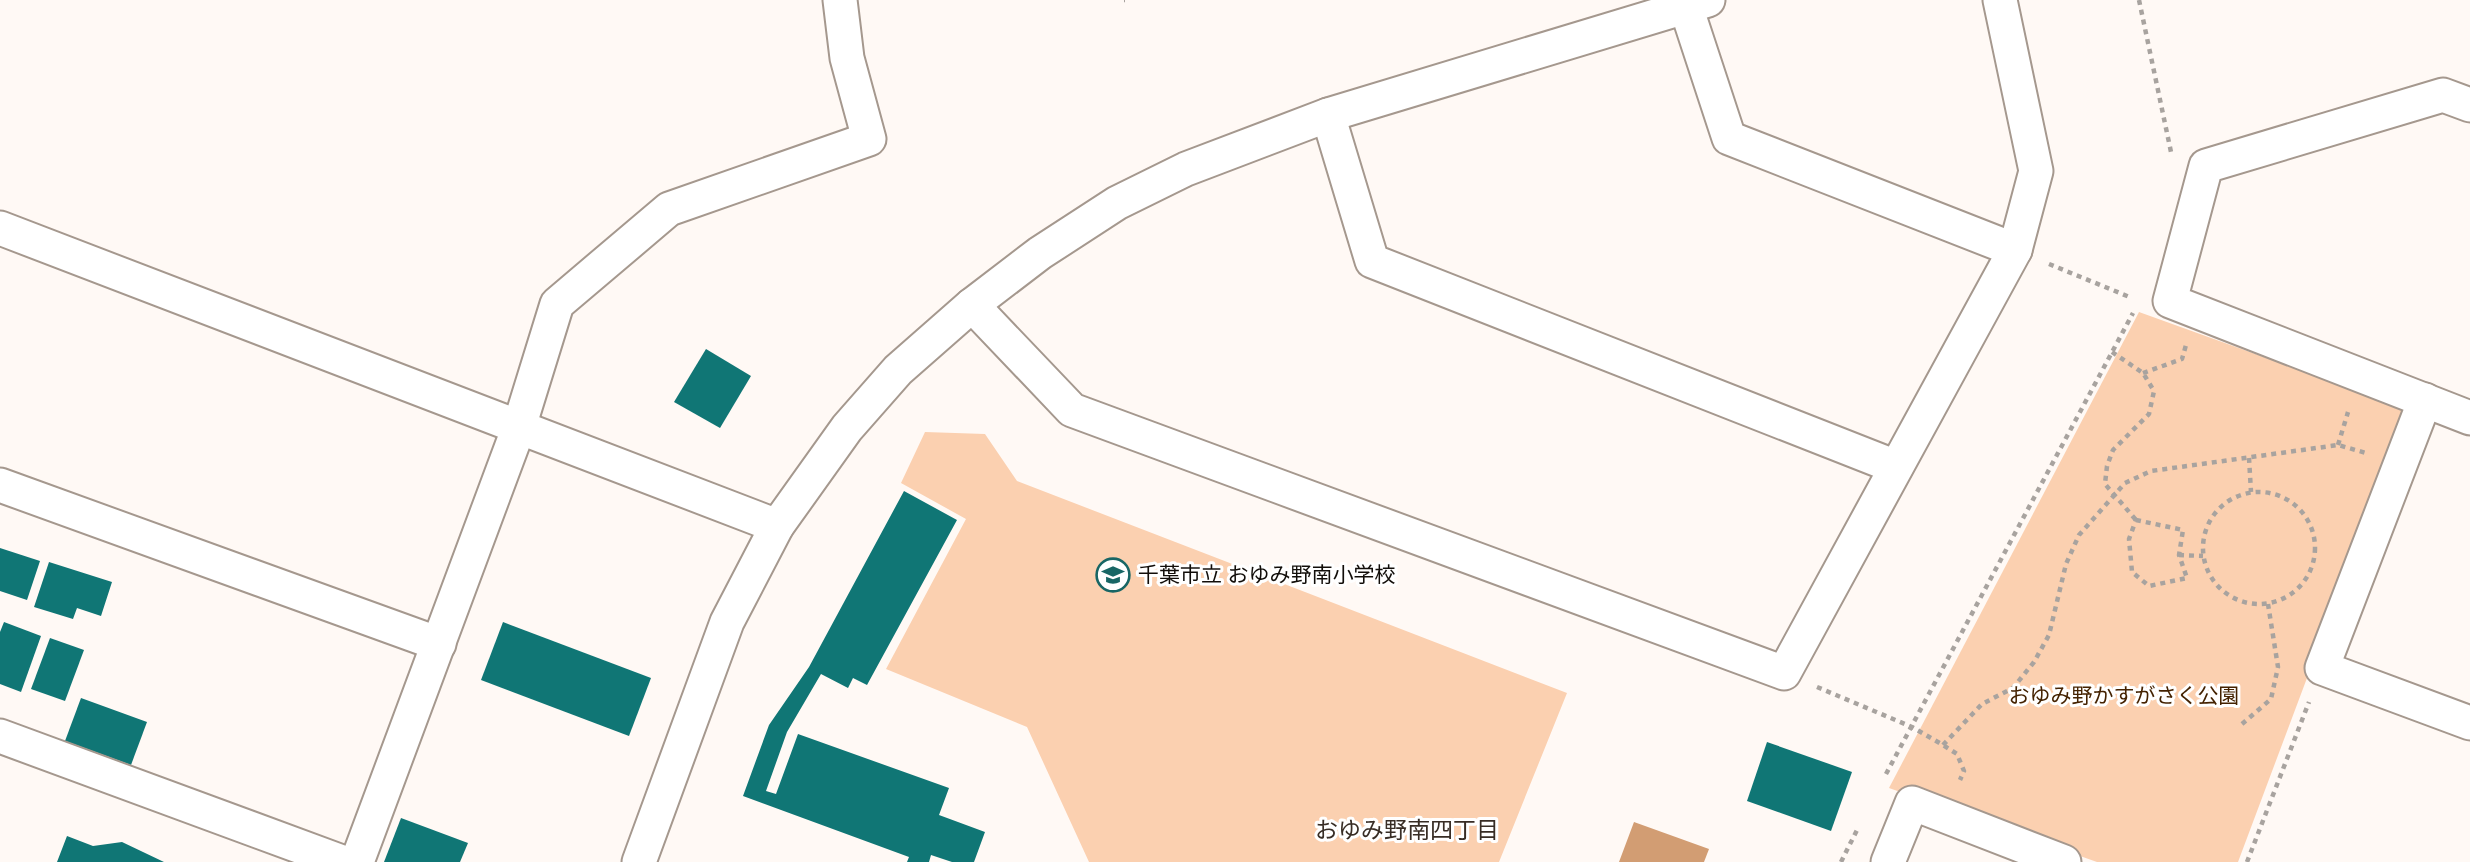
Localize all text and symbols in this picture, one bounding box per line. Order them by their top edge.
school or university icon: 千葉市立 おゆみ野南小学校 [1094,556,1132,594]
place label: 千葉市立 おゆみ野南小学校 [1138,561,1395,588]
park label: おゆみ野かすがさく公園 [2009,682,2240,709]
district label: おゆみ野南四丁目 [1315,815,1499,845]

